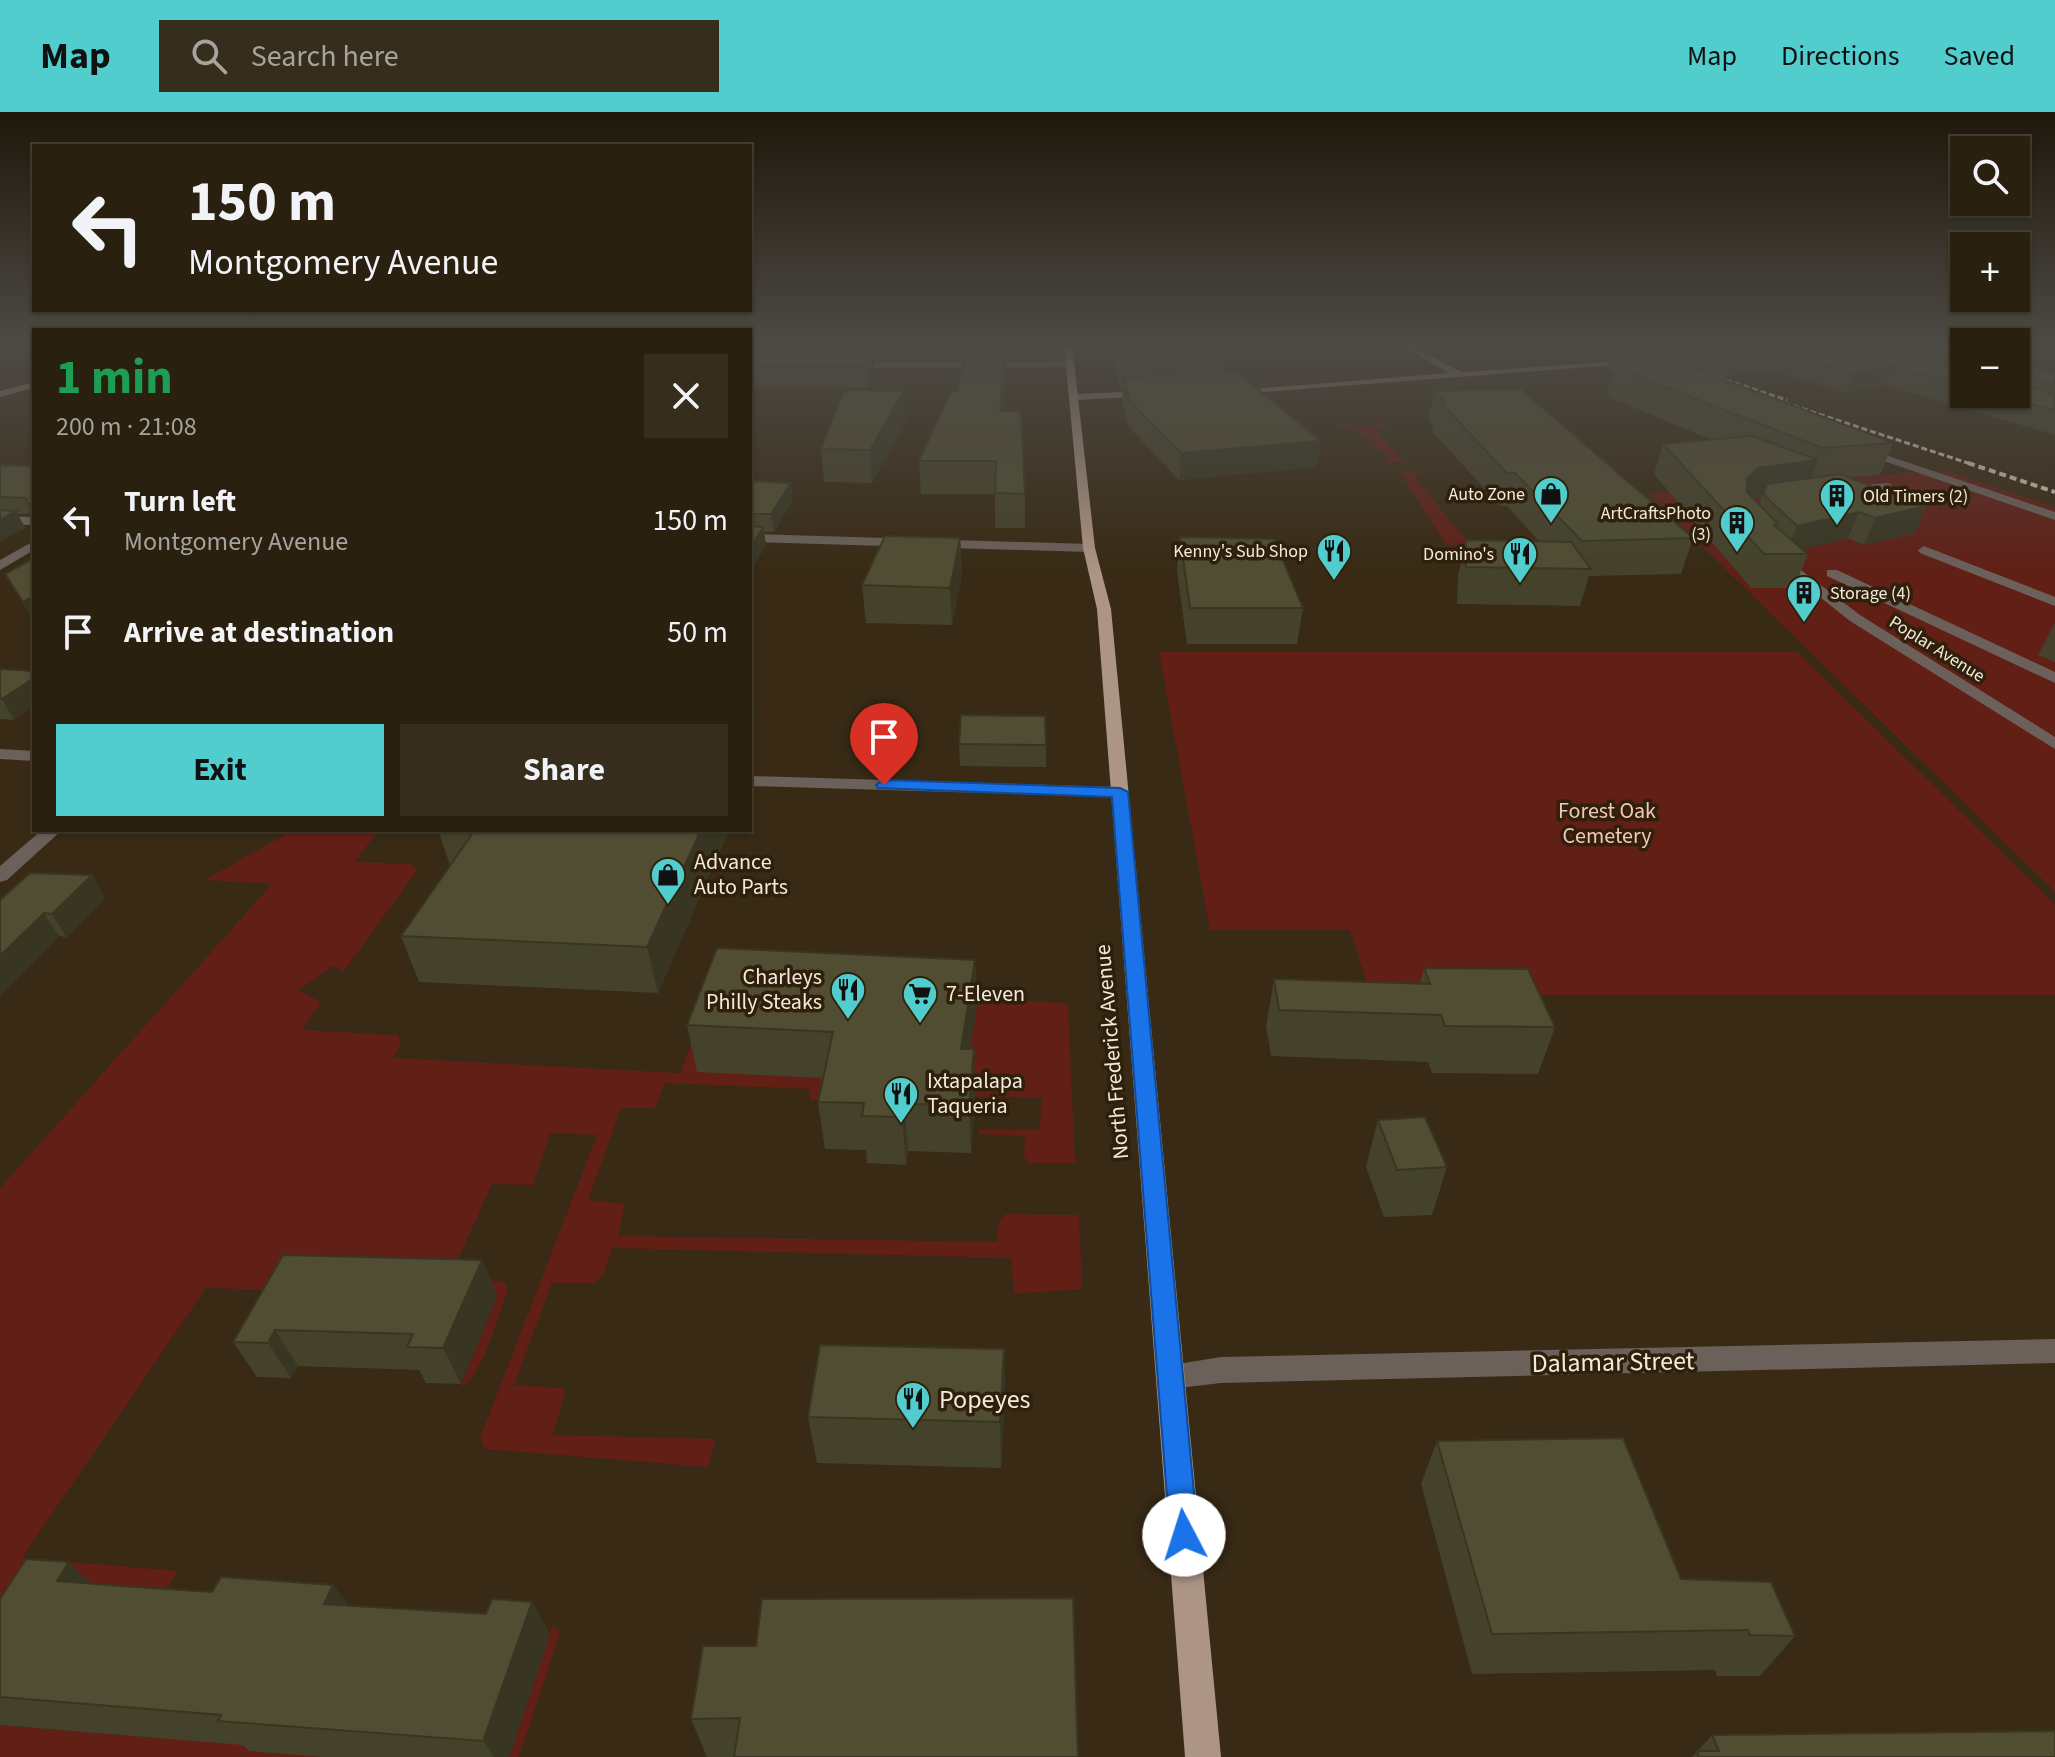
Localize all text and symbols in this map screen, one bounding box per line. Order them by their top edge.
search box [159,20,719,92]
text: Map [40,29,111,83]
icon: search [187,34,231,78]
text: Search here [251,35,399,78]
text: Map [1687,36,1737,76]
text: Directions [1781,36,1900,76]
text: Saved [1944,36,2015,76]
map controls [1950,136,2030,408]
button: search [1950,136,2030,216]
text: 150 m [188,163,336,242]
icon: left [56,176,160,280]
button: + [1950,232,2030,312]
text: Montgomery Avenue [188,237,498,288]
button: − [1950,328,2030,408]
text: 1 min [56,344,173,412]
button: close [644,354,728,438]
text: 200 m · 21:08 [56,408,197,445]
shop icon: Auto Zone [1532,475,1570,525]
building icon: Old Timers (2) [1818,477,1856,527]
text: Turn left [124,480,236,523]
place label: Auto Zone [1449,482,1525,507]
place label: Old Timers (2) [1863,484,1968,509]
icon: left [56,498,100,542]
text: 150 m [652,499,728,542]
place label: ArtCraftsPhoto (3) [1601,501,1711,547]
building icon: ArtCraftsPhoto (3) [1718,504,1756,554]
text: Montgomery Avenue [124,523,348,560]
restaurant icon: Kenny's Sub Shop [1315,532,1353,582]
restaurant icon: Domino's [1501,535,1539,585]
place label: Kenny's Sub Shop [1173,539,1308,564]
place label: Domino's [1423,542,1494,567]
building icon: Storage (4) [1785,574,1823,624]
place label: Storage (4) [1830,581,1911,606]
icon: arrive [56,610,100,654]
street label: Poplar Avenue [1884,610,1990,688]
text: Arrive at destination [124,611,394,654]
text: 50 m [667,611,728,654]
pin [850,703,918,785]
icon: arrive [862,715,906,759]
button: Exit [56,724,384,816]
button: Share [400,724,728,816]
park label: Forest Oak Cemetery [1558,795,1656,852]
place label: Advance Auto Parts [694,846,788,903]
shop icon: Advance Auto Parts [649,856,687,906]
street label: North Frederick Avenue [1087,943,1137,1161]
place label: Charleys Philly Steaks [706,961,822,1018]
restaurant icon: Charleys Philly Steaks [829,971,867,1021]
supermarket icon: 7-Eleven [901,975,939,1025]
place label: 7-Eleven [946,978,1025,1010]
place label: Ixtapalapa Taqueria [927,1065,1023,1122]
restaurant icon: Ixtapalapa Taqueria [882,1075,920,1125]
street label: Dalamar Street [1531,1342,1695,1382]
restaurant icon: Popeyes [894,1380,932,1430]
place label: Popeyes [939,1381,1031,1418]
position arrow [1142,1493,1226,1577]

